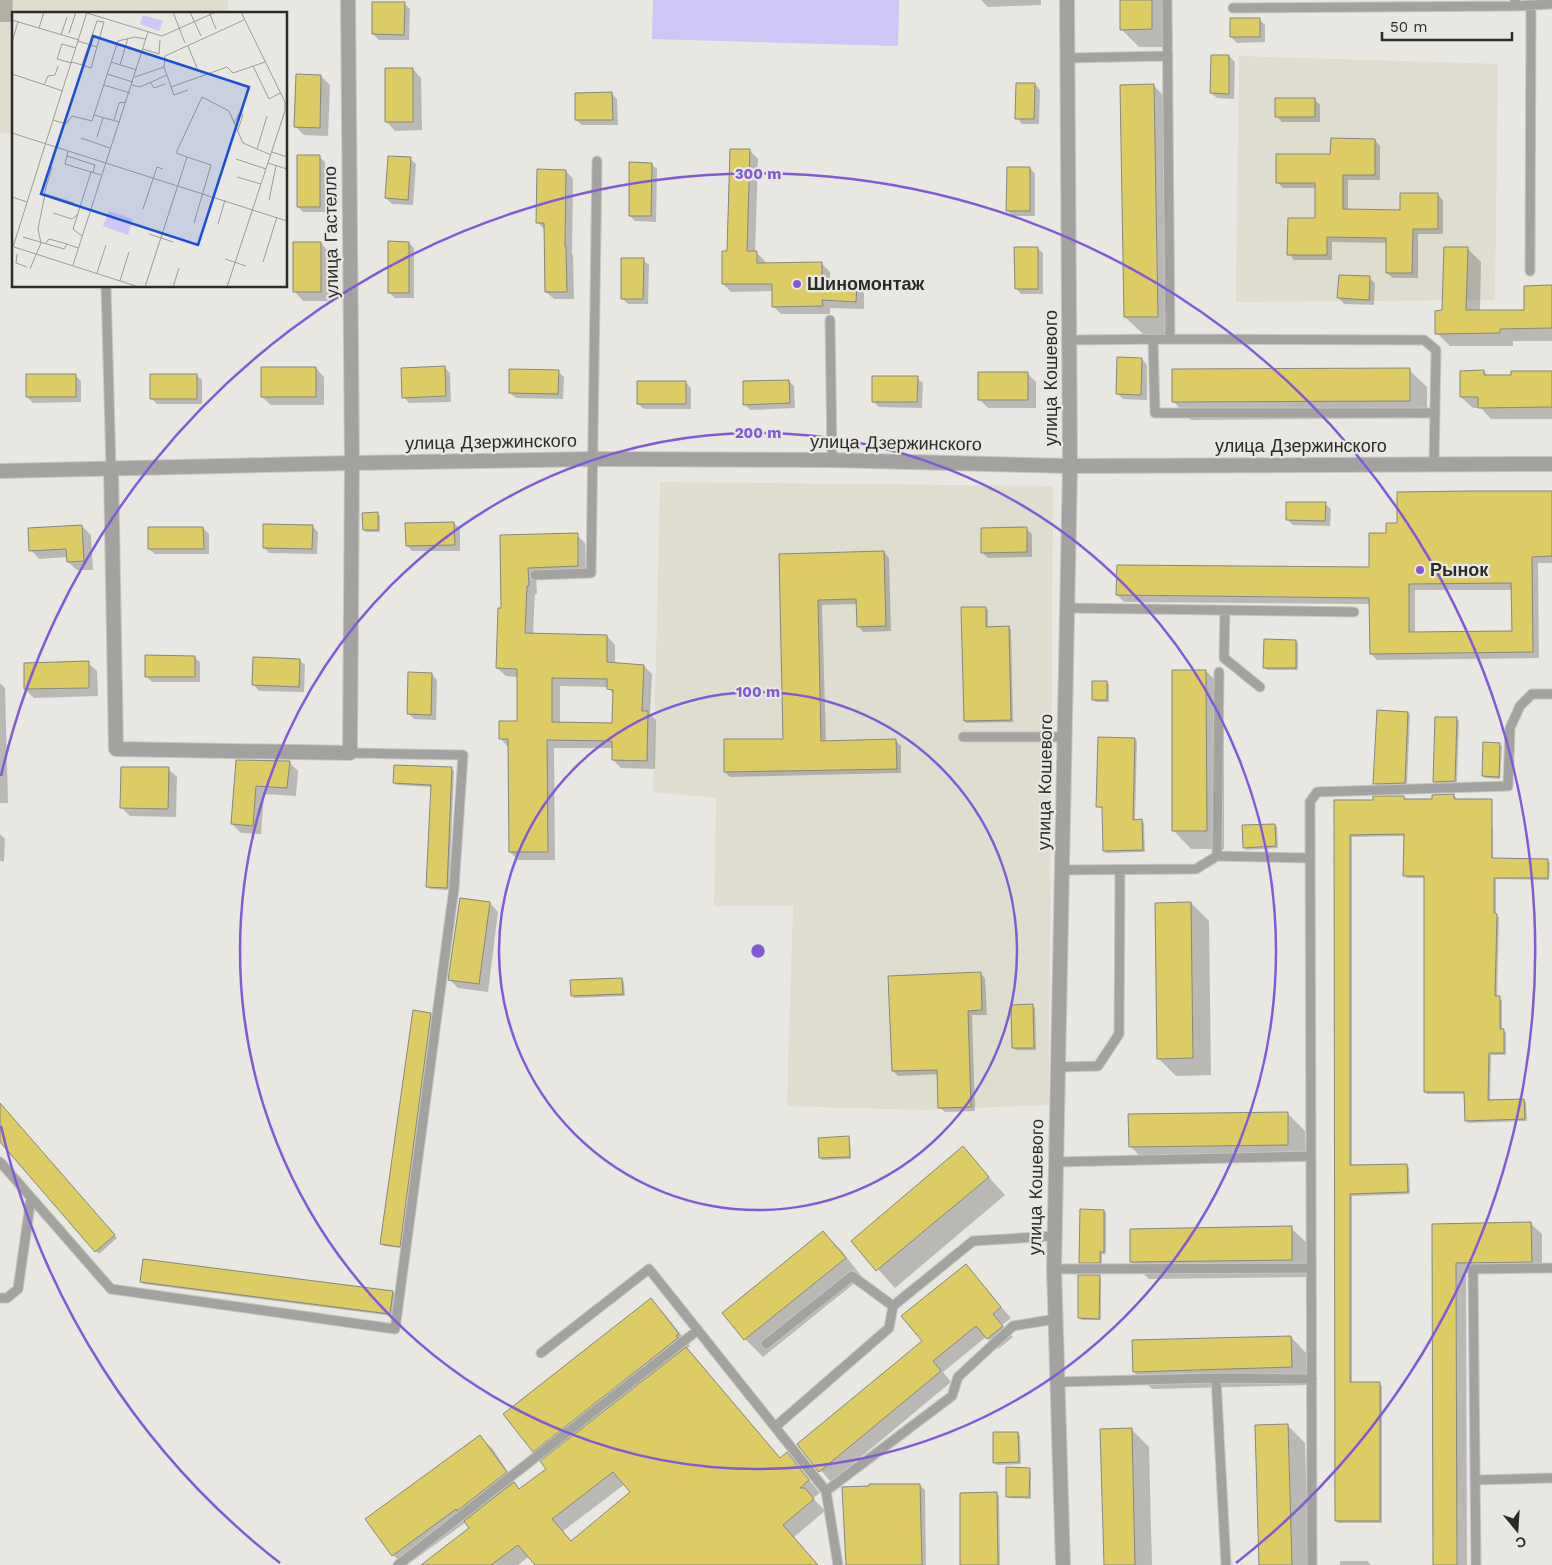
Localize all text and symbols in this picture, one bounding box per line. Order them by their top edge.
scale bar [1382,10,1512,42]
inset map [12,12,288,288]
text: 50 m [1390,18,1427,36]
text: 300 m [735,165,781,183]
street label: улица Гастелло [319,166,342,298]
place label: Шиномонтаж [807,273,925,294]
marker: Шиномонтаж [791,278,803,290]
street label: улица Кошевого [1040,310,1061,446]
text: 200 m [735,424,781,442]
street label: улица Дзержинского [405,430,577,453]
street label: улица Дзержинского [810,431,982,454]
street label: улица Дзержинского [1215,435,1387,456]
place label: Рынок [1430,559,1489,580]
marker: Рынок [1414,564,1426,576]
text: 100 m [736,683,780,701]
street label: улица Кошевого [1033,714,1056,850]
centre of rings [749,942,767,960]
street label: улица Кошевого [1024,1119,1047,1255]
north arrow [1492,1505,1542,1555]
text: С [1514,1533,1528,1552]

